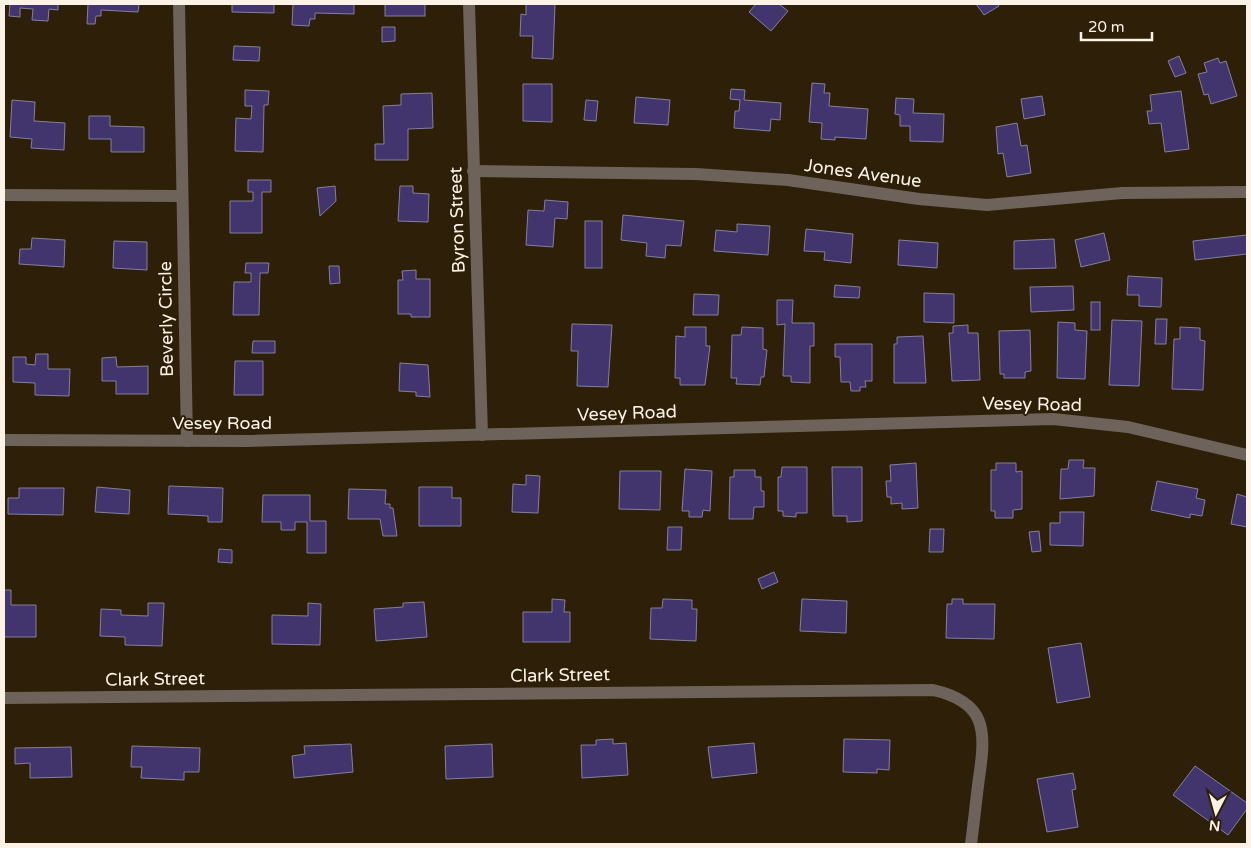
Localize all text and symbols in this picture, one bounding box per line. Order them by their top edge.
scale bar [1081,10,1152,42]
text: 20 m [1088,18,1125,36]
street label: Jones Avenue [803,154,923,192]
street label: Byron Street [444,166,470,274]
street label: Beverly Circle [154,261,178,377]
street label: Vesey Road [982,392,1082,416]
street label: Vesey Road [577,400,677,426]
street label: Vesey Road [172,412,272,434]
street label: Clark Street [510,663,610,687]
street label: Clark Street [105,667,205,691]
north arrow [1191,788,1241,838]
text: N [1208,816,1221,834]

